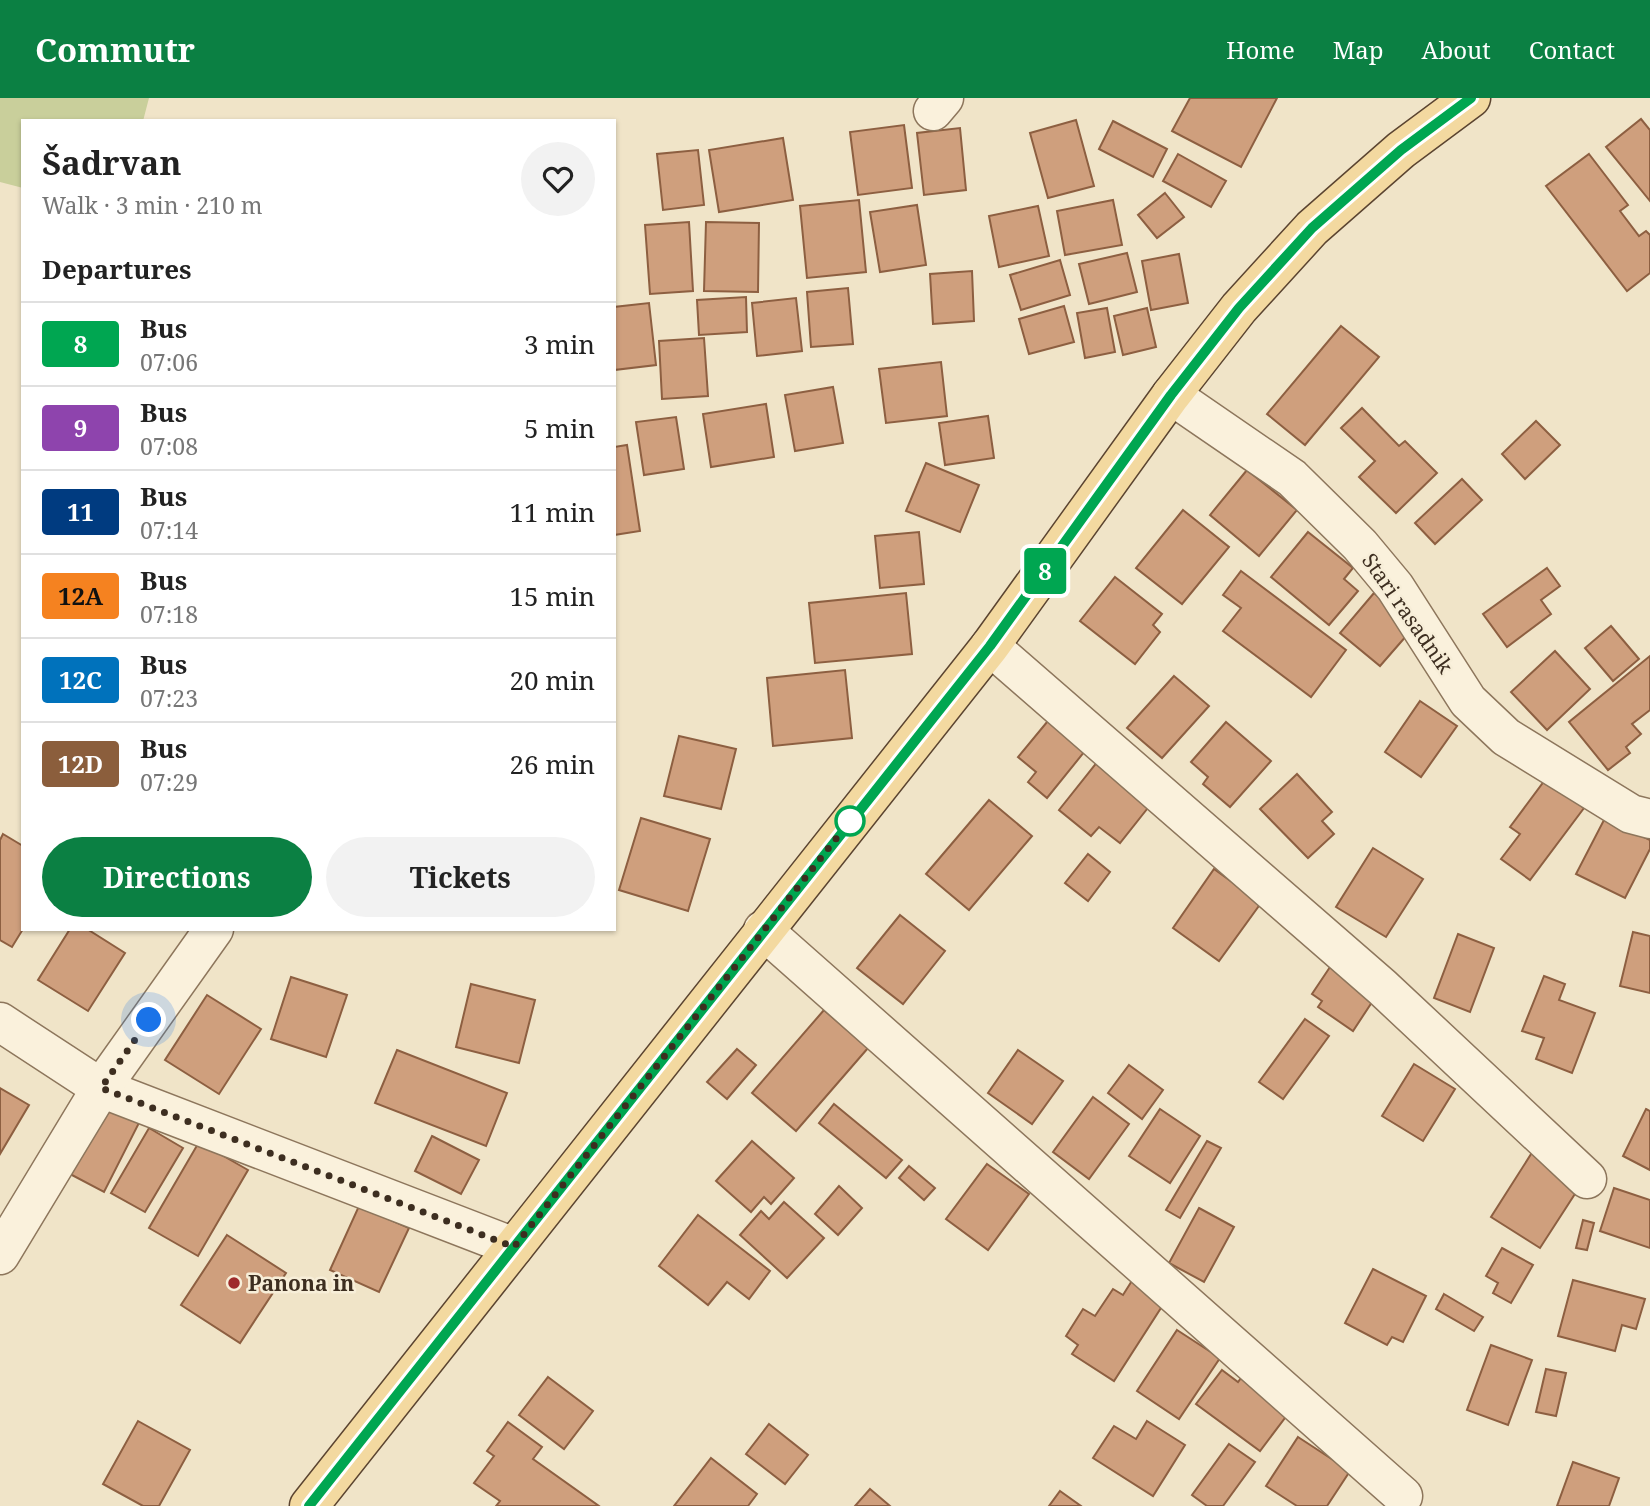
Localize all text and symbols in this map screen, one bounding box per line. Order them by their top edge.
text: Commutr [35,27,195,72]
text: Home [1226,33,1295,66]
text: Map [1333,33,1384,66]
text: About [1422,33,1491,66]
text: Contact [1529,33,1615,66]
text: Šadrvan [42,140,181,185]
button: heart [521,142,595,216]
text: Walk · 3 min · 210 m [42,189,262,221]
text: Departures [42,251,192,287]
text: Bus [140,310,187,346]
text: 3 min [524,326,595,362]
text: 8 [74,327,87,360]
text: 07:06 [140,346,198,378]
text: Bus [140,394,187,430]
text: 5 min [524,410,595,446]
text: 9 [74,411,87,444]
text: 07:08 [140,430,198,462]
text: Bus [140,478,187,514]
text: 11 min [510,494,595,530]
text: 11 [67,495,94,528]
text: 07:14 [140,514,198,546]
street label: Stari rasadnik [1356,547,1460,679]
line badge: 8 [1022,548,1068,594]
text: 8 [1038,554,1052,587]
text: Bus [140,562,187,598]
text: 15 min [510,578,595,614]
text: 12A [58,579,103,612]
text: 07:18 [140,598,198,630]
text: Bus [140,646,187,682]
text: 20 min [510,662,595,698]
text: 12C [59,663,102,696]
text: 07:23 [140,682,198,714]
text: Bus [140,730,187,766]
text: 26 min [510,746,595,782]
text: 12D [58,747,103,780]
text: 07:29 [140,766,198,798]
unlabelled marker [835,806,865,836]
button: Directions [42,837,312,917]
button: Tickets [326,837,595,917]
your location [131,1002,166,1037]
place label: Panona in [248,1269,354,1297]
marker: Panona in [226,1275,242,1291]

